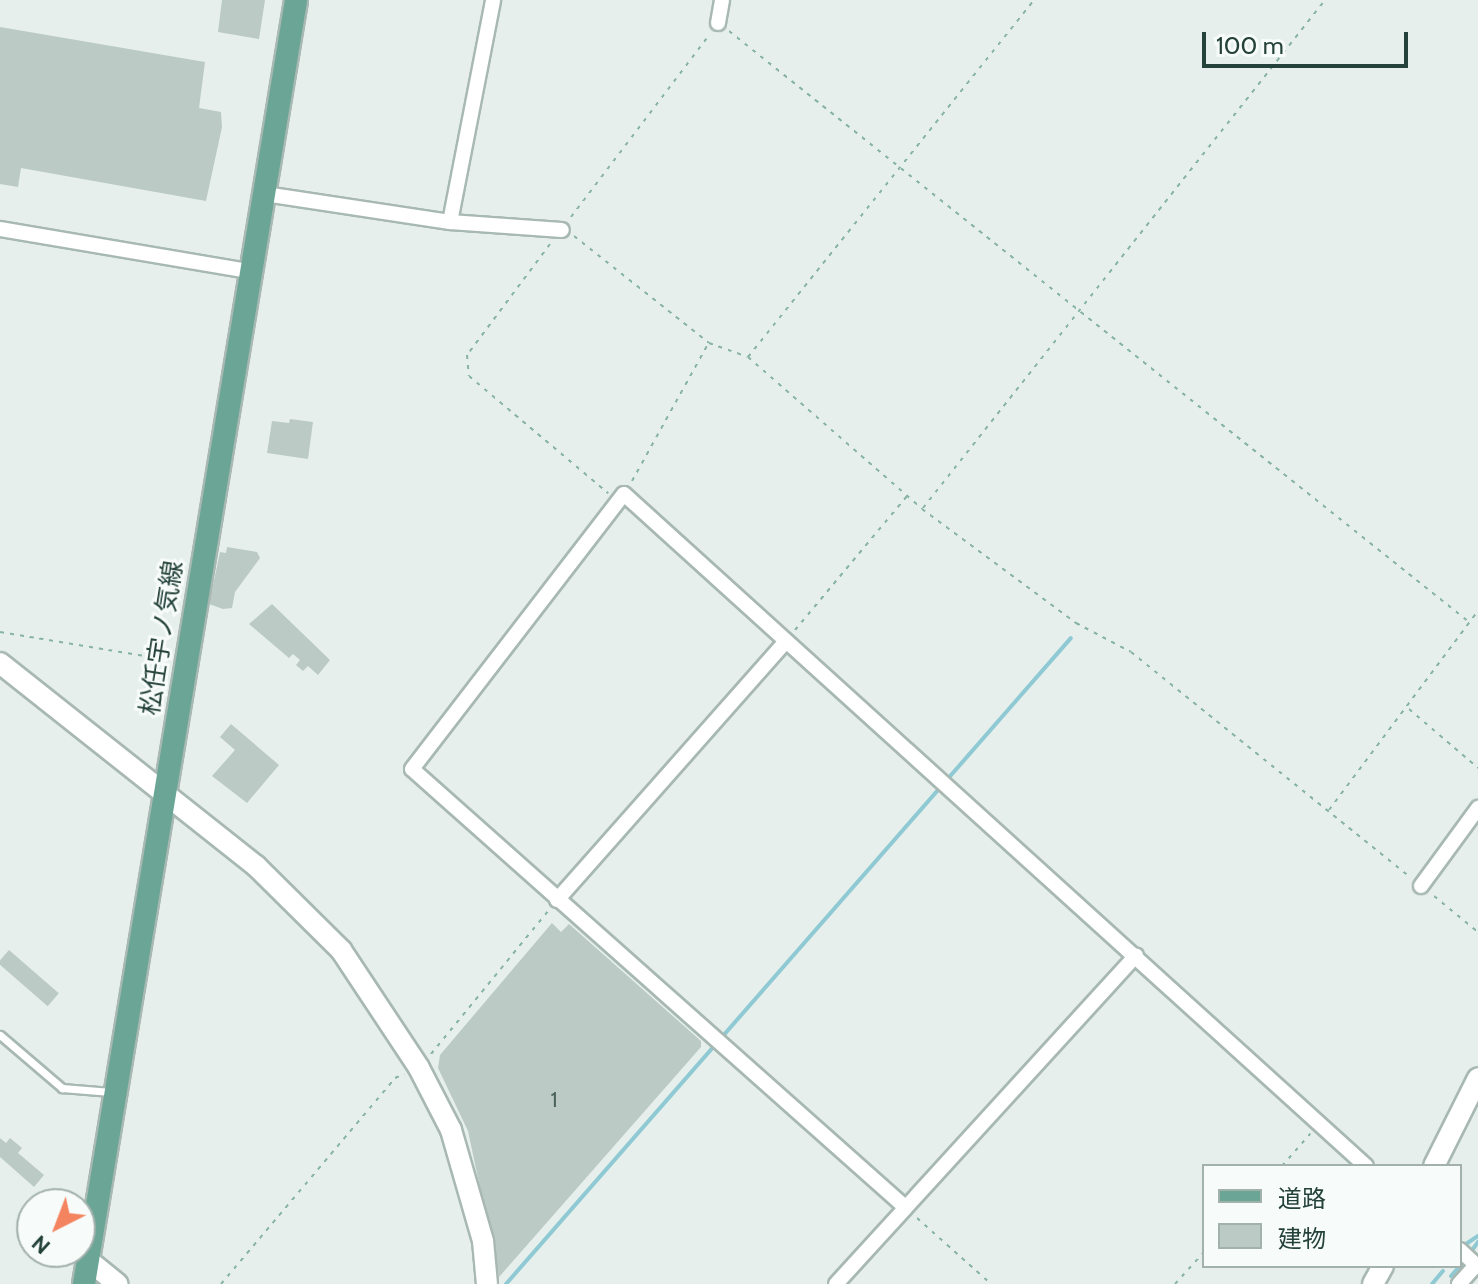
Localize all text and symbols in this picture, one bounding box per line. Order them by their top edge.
scale bar [1206,16,1412,66]
text: 100 m [1216,31,1284,60]
street label: 松任宇ノ気線 [134,559,190,717]
house number: 1 [550,1087,558,1113]
legend [1202,1164,1462,1268]
text: 道路 [1278,1184,1326,1213]
north arrow [16,1188,96,1268]
text: 建物 [1278,1224,1326,1253]
text: N [26,1229,56,1260]

